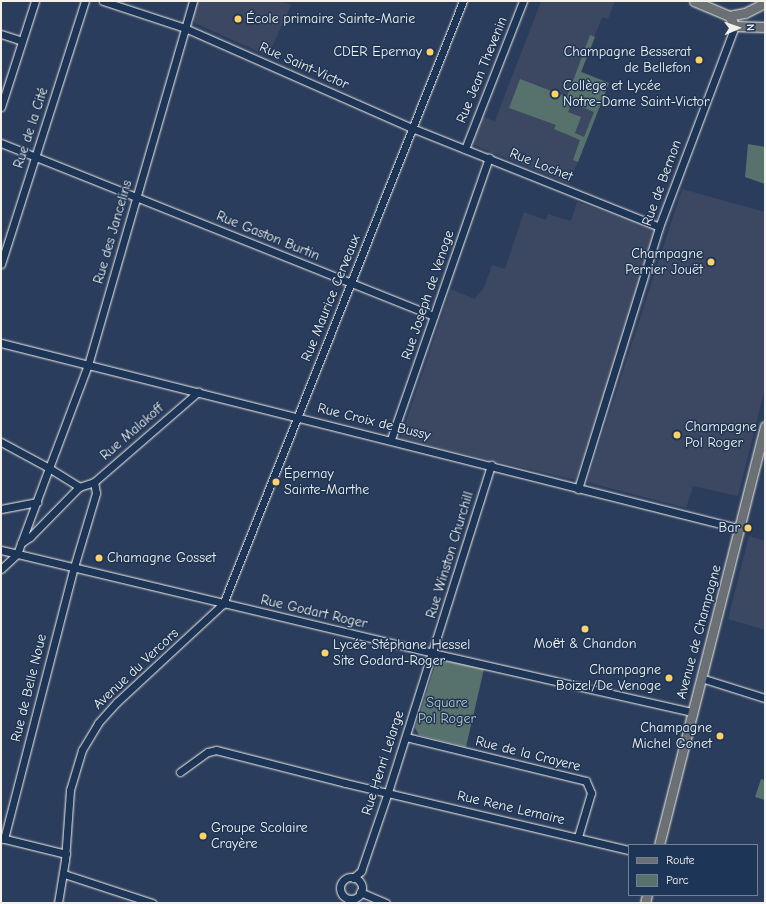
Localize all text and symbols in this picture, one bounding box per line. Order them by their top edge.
north arrow [718,8,758,48]
place label: École primaire Sainte-Marie [246,11,415,27]
marker: École primaire Sainte-Marie [233,14,243,24]
street label: Rue Jean Thevenin [453,14,511,126]
text: N [744,24,757,31]
street label: Rue Saint-Victor [257,39,351,93]
place label: CDER Epernay [333,44,422,60]
place label: Champagne Besserat de Bellefon [564,44,691,76]
marker: CDER Epernay [425,47,435,57]
marker: Champagne Besserat de Bellefon [694,55,704,65]
place label: Collège et Lycée Notre-Dame Saint-Victor [563,78,710,110]
street label: Rue de la Cité [10,86,52,170]
marker: Collège et Lycée Notre-Dame Saint-Victor [550,89,560,99]
street label: Rue de Bernon [639,138,685,228]
street label: Rue Lochet [507,145,575,185]
street label: Rue des Jancelins [90,178,136,286]
street label: Rue Gaston Burtin [214,208,322,264]
street label: Rue Joseph de Venoge [398,228,458,362]
street label: Rue Maurice Cerveaux [298,232,364,364]
place label: Champagne Perrier Jouët [625,246,703,278]
marker: Champagne Perrier Jouët [706,257,716,267]
street label: Rue Malakoff [97,400,167,464]
street label: Rue Croix de Bussy [316,400,432,444]
place label: Champagne Pol Roger [685,419,757,452]
marker: Champagne Pol Roger [672,430,682,440]
place label: Épernay Sainte-Marthe [284,466,369,498]
marker: Épernay Sainte-Marthe [271,477,281,487]
street label: Rue Winston Churchill [423,490,477,620]
place label: Bar [719,520,740,536]
marker: Bar [743,523,753,533]
place label: Chamagne Gosset [107,550,216,566]
marker: Chamagne Gosset [94,553,104,563]
street label: Avenue de Champagne [673,563,725,701]
street label: Rue Godart Roger [259,592,369,632]
marker: Moёt & Chandon [580,624,590,634]
street label: Avenue du Vercors [90,625,182,713]
street label: Rue de Belle Noue [7,632,51,744]
place label: Moёt & Chandon [534,636,636,652]
place label: Lycée Stéphane Hessel Site Godard-Roger [333,637,470,670]
marker: Lycée Stéphane Hessel Site Godard-Roger [320,648,330,658]
place label: Champagne Boizel/De Venoge [556,662,661,694]
marker: Champagne Boizel/De Venoge [664,673,674,683]
park label: Square Pol Roger [418,695,476,728]
street label: Rue Henri Lelarge [358,709,408,817]
place label: Champagne Michel Gonet [632,720,712,752]
marker: Champagne Michel Gonet [715,731,725,741]
street label: Rue de la Crayere [474,733,582,775]
street label: Rue Rene Lemaire [456,787,566,829]
place label: Groupe Scolaire Crayère [211,820,308,852]
marker: Groupe Scolaire Crayère [198,831,208,841]
legend [628,844,758,896]
text: Route [666,853,695,867]
text: Parc [666,873,689,887]

